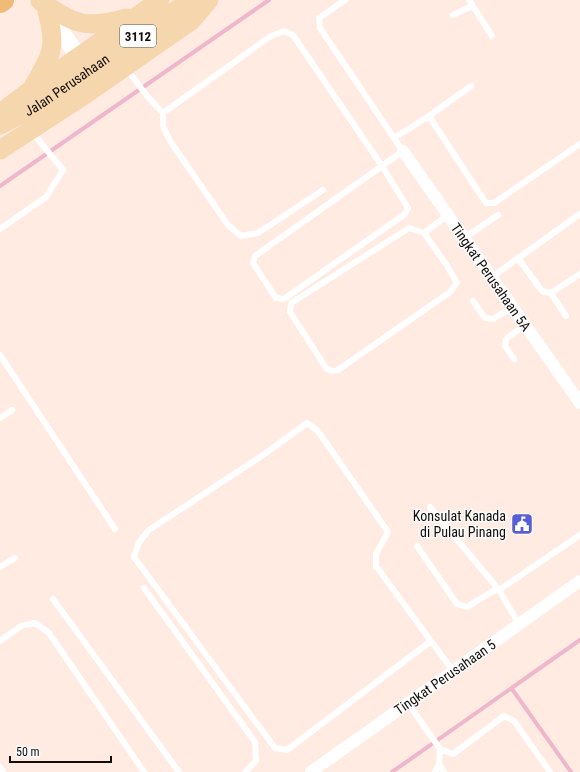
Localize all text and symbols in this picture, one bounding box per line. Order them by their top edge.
road number: 3112 [120,25,156,47]
street label: Jalan Perusahaan [22,51,112,119]
street label: Tingkat Perusahaan 5A [448,220,534,334]
place label: Konsulat Kanada di Pulau Pinang [413,508,506,540]
public building icon: Konsulat Kanada di Pulau Pinang [509,511,535,537]
street label: Tingkat Perusahaan 5 [391,636,499,718]
scale bar [10,738,111,764]
text: 50 m [16,745,40,759]

